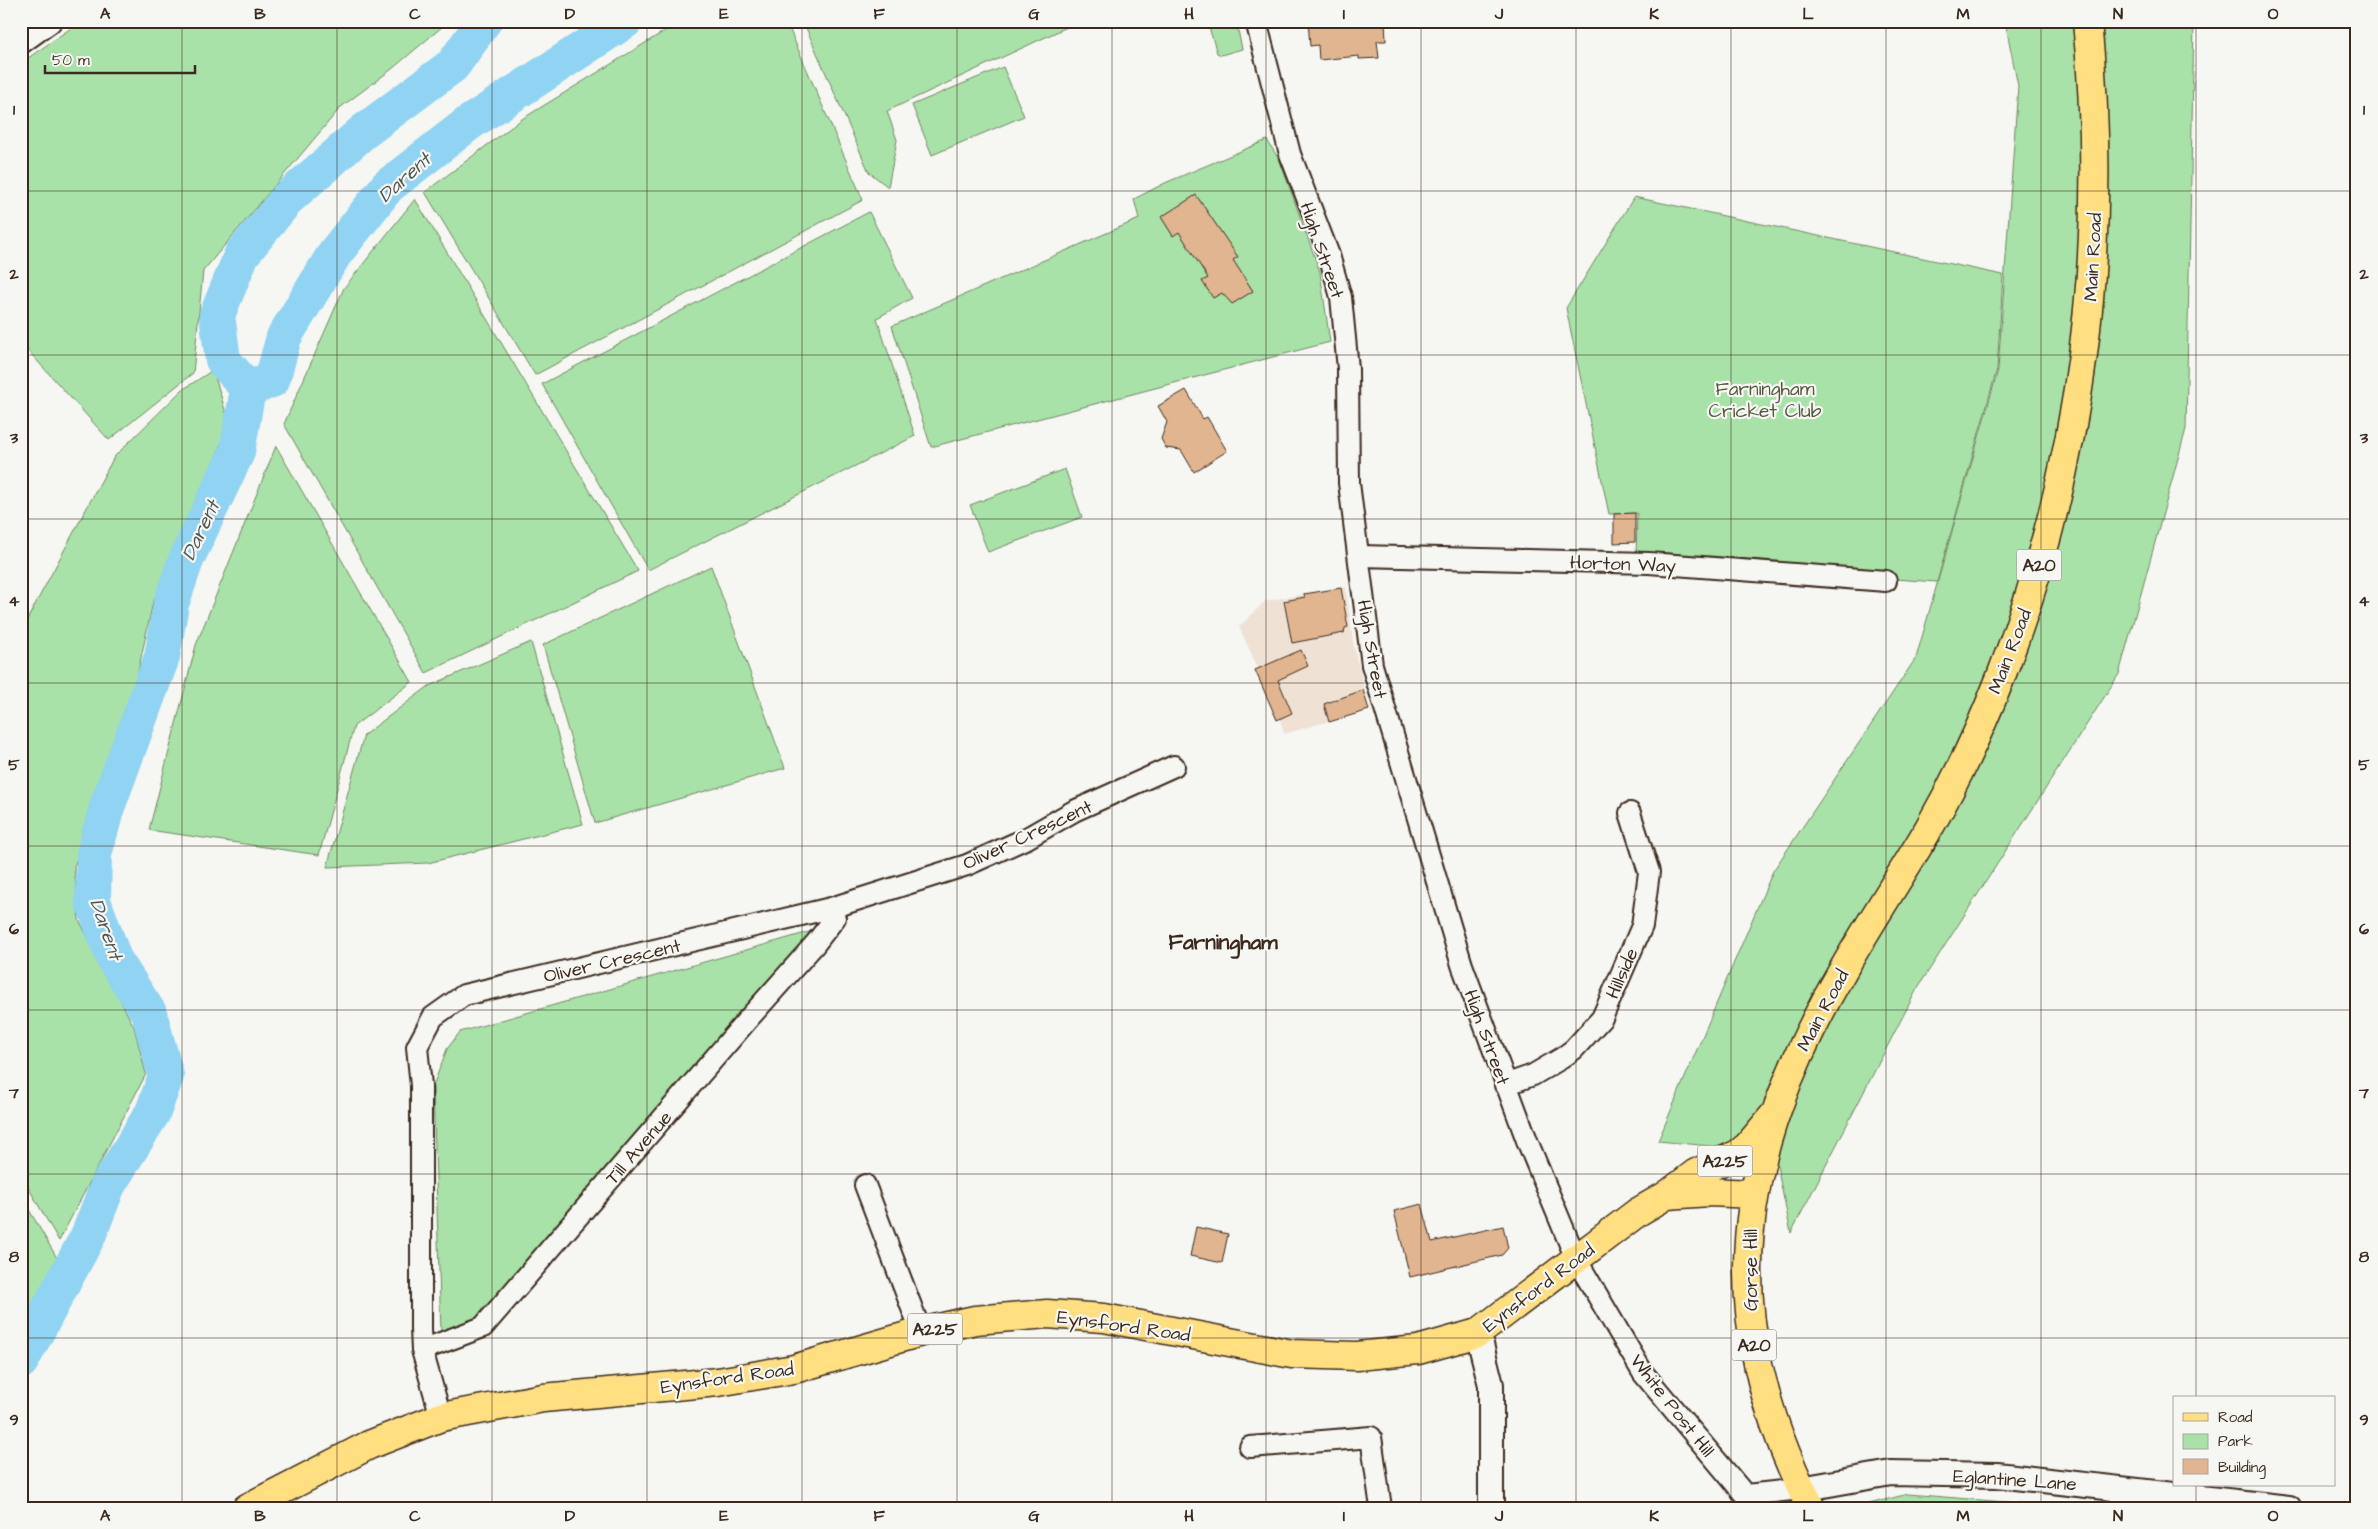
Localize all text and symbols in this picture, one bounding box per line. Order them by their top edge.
text: A [100,3,111,25]
text: B [254,3,266,25]
text: C [409,3,421,25]
text: D [565,3,576,25]
text: E [719,3,729,25]
text: F [873,3,885,25]
text: G [1028,3,1040,25]
text: H [1184,3,1194,25]
text: I [1343,3,1345,25]
text: J [1494,3,1504,25]
text: K [1649,3,1659,25]
text: L [1802,3,1814,25]
text: M [1956,3,1970,25]
text: N [2113,3,2123,25]
text: O [2268,3,2279,25]
scale bar [45,42,195,74]
text: 50 m [52,50,90,71]
text: 1 [13,99,16,121]
text: 1 [2363,99,2366,121]
water label: Darent [372,145,439,209]
street label: High Street [1292,199,1351,303]
street label: Main Road [2078,212,2109,302]
text: 2 [8,263,19,285]
text: 2 [2358,263,2369,285]
park label: Farningham Cricket Club [1709,376,1822,425]
text: 3 [9,427,19,449]
text: 3 [2359,427,2369,449]
water label: Darent [175,494,228,565]
street label: Horton Way [1569,549,1677,581]
road number: A20 [2016,550,2062,580]
text: 4 [9,590,20,612]
text: 4 [2359,590,2370,612]
street label: High Street [1349,598,1394,701]
street label: Main Road [1982,605,2039,698]
text: 5 [8,754,20,776]
text: 5 [2358,754,2370,776]
street label: Oliver Crescent [958,793,1097,877]
water label: Darent [83,895,130,966]
text: 6 [9,918,19,940]
text: 6 [2359,918,2369,940]
district label: Farningham [1168,928,1278,959]
street label: Oliver Crescent [541,932,684,990]
street label: Hillside [1599,944,1645,1003]
street label: Main Road [1791,965,1856,1056]
street label: High Street [1456,986,1516,1090]
text: 7 [8,1082,19,1104]
text: 7 [2358,1082,2369,1104]
street label: Till Avenue [599,1105,679,1191]
road number: A225 [1698,1146,1752,1176]
street label: Gorse Hill [1738,1229,1765,1311]
street label: Eynsford Road [1477,1237,1601,1340]
text: 8 [9,1246,20,1268]
text: 8 [2359,1246,2370,1268]
street label: Eynsford Road [1055,1304,1192,1350]
road number: A225 [908,1314,962,1345]
road number: A20 [1732,1330,1776,1360]
street label: White Post Hill [1623,1349,1721,1463]
street label: Eynsford Road [659,1356,796,1402]
legend [2173,1396,2336,1486]
text: Road [2218,1407,2253,1428]
text: 9 [9,1409,19,1431]
text: 9 [2359,1409,2369,1431]
text: Park [2218,1431,2253,1452]
text: Building [2218,1457,2266,1479]
street label: Eglantine Lane [1952,1463,2078,1499]
text: A [100,1505,111,1527]
text: B [254,1505,266,1527]
text: C [409,1505,421,1527]
text: D [565,1505,576,1527]
text: E [719,1505,729,1527]
text: F [873,1505,885,1527]
text: G [1028,1505,1040,1527]
text: H [1184,1505,1194,1527]
text: I [1343,1505,1345,1527]
text: J [1494,1505,1504,1527]
text: K [1649,1505,1659,1527]
text: L [1802,1505,1814,1527]
text: M [1956,1505,1970,1527]
text: N [2113,1505,2123,1527]
text: O [2268,1505,2279,1527]

